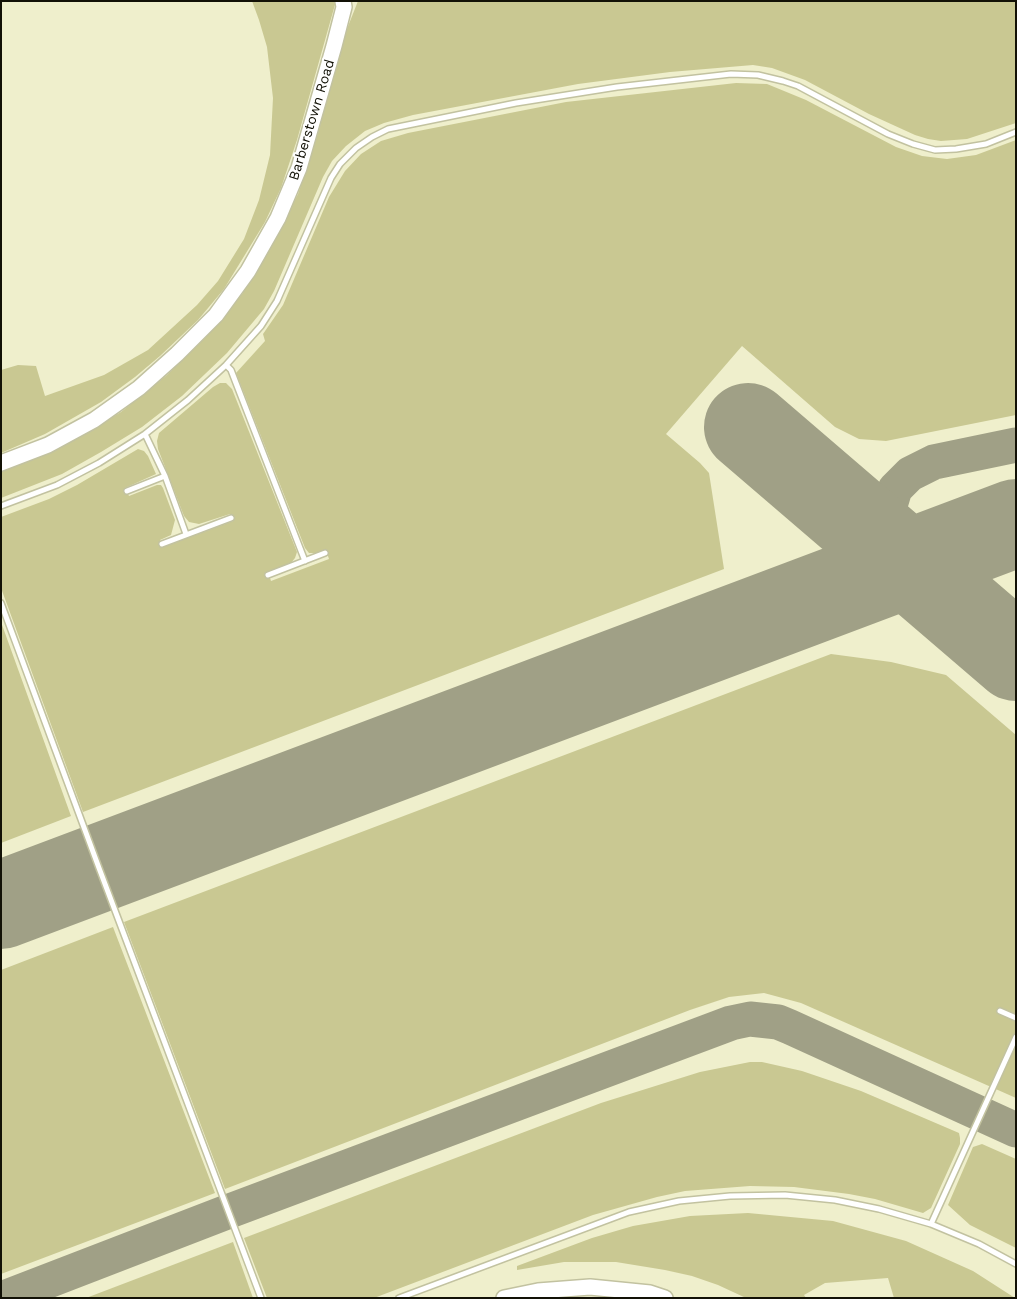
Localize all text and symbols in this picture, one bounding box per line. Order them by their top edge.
street label: Barberstown Road [286,57,338,183]

